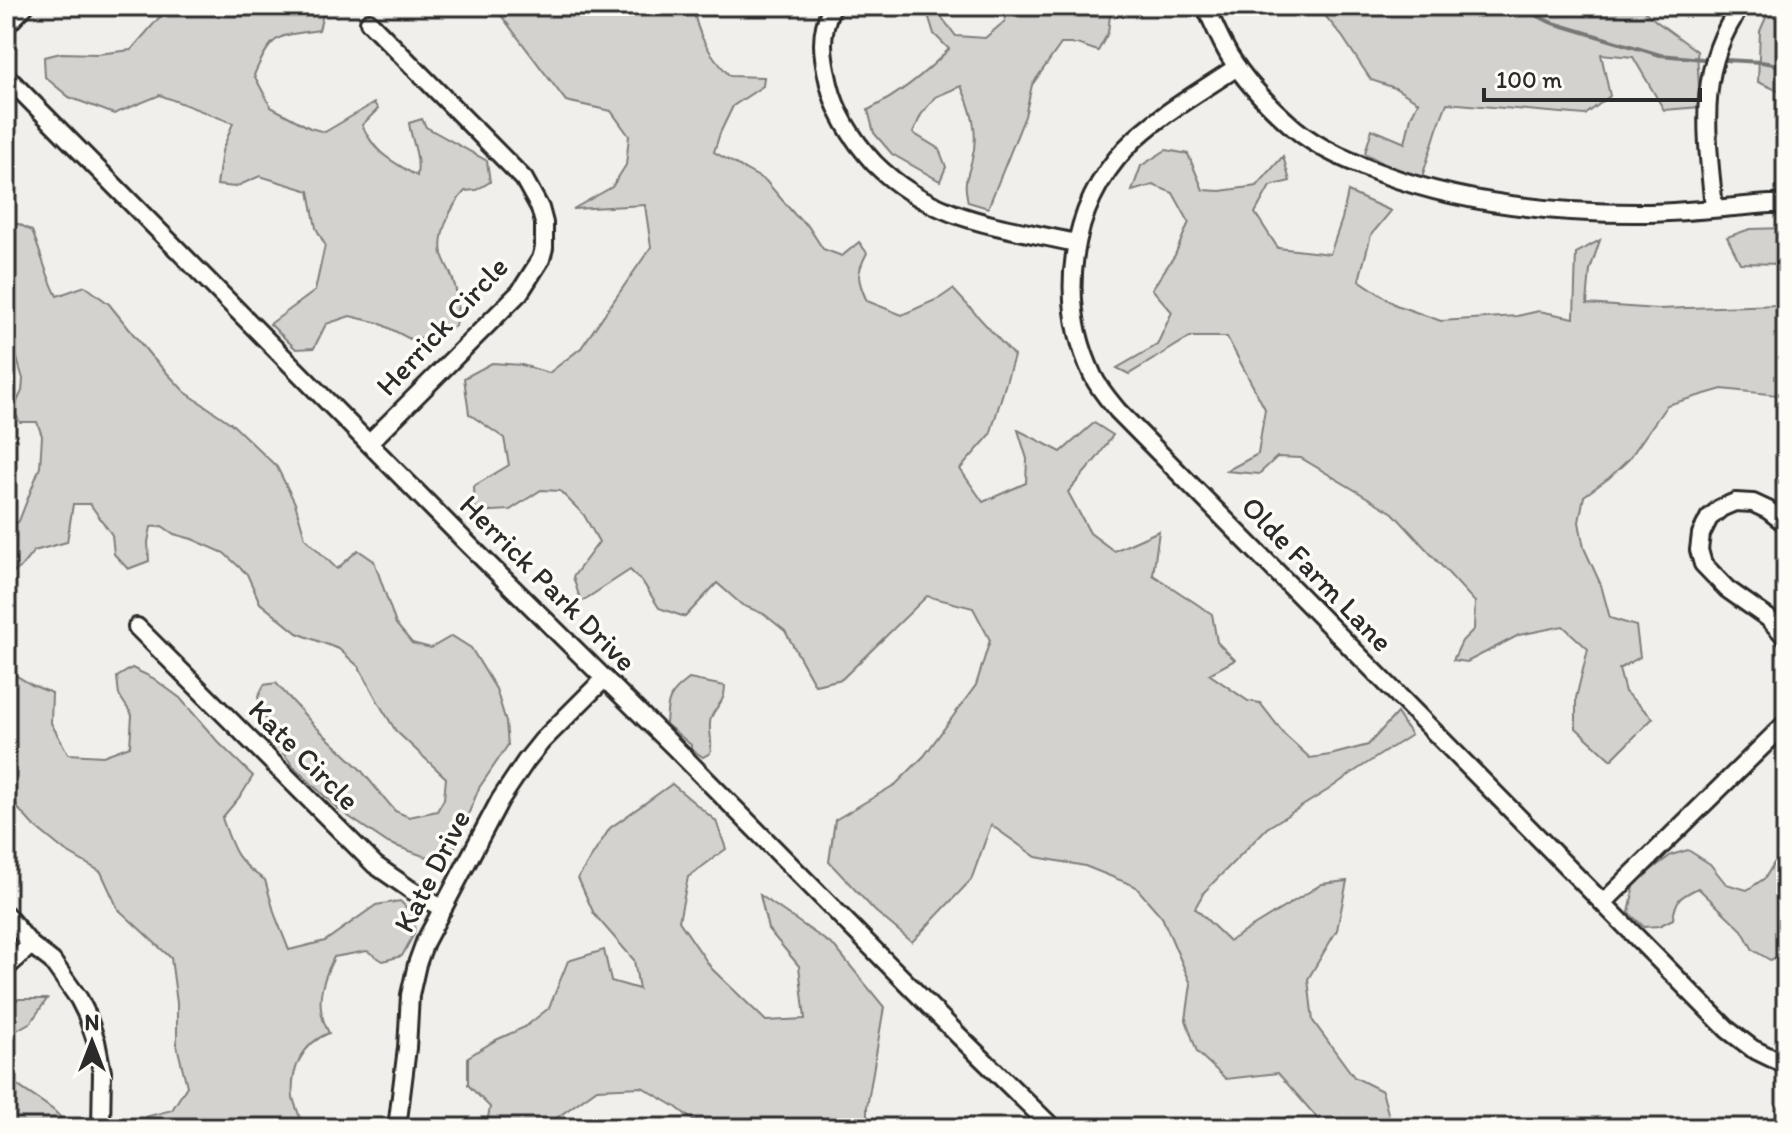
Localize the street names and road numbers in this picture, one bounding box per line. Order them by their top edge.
street label: Herrick Circle [368,248,516,403]
street label: Herrick Park Drive [452,486,645,679]
street label: Olde Farm Lane [1234,488,1401,659]
street label: Kate Circle [241,691,368,818]
street label: Kate Drive [385,803,478,938]

